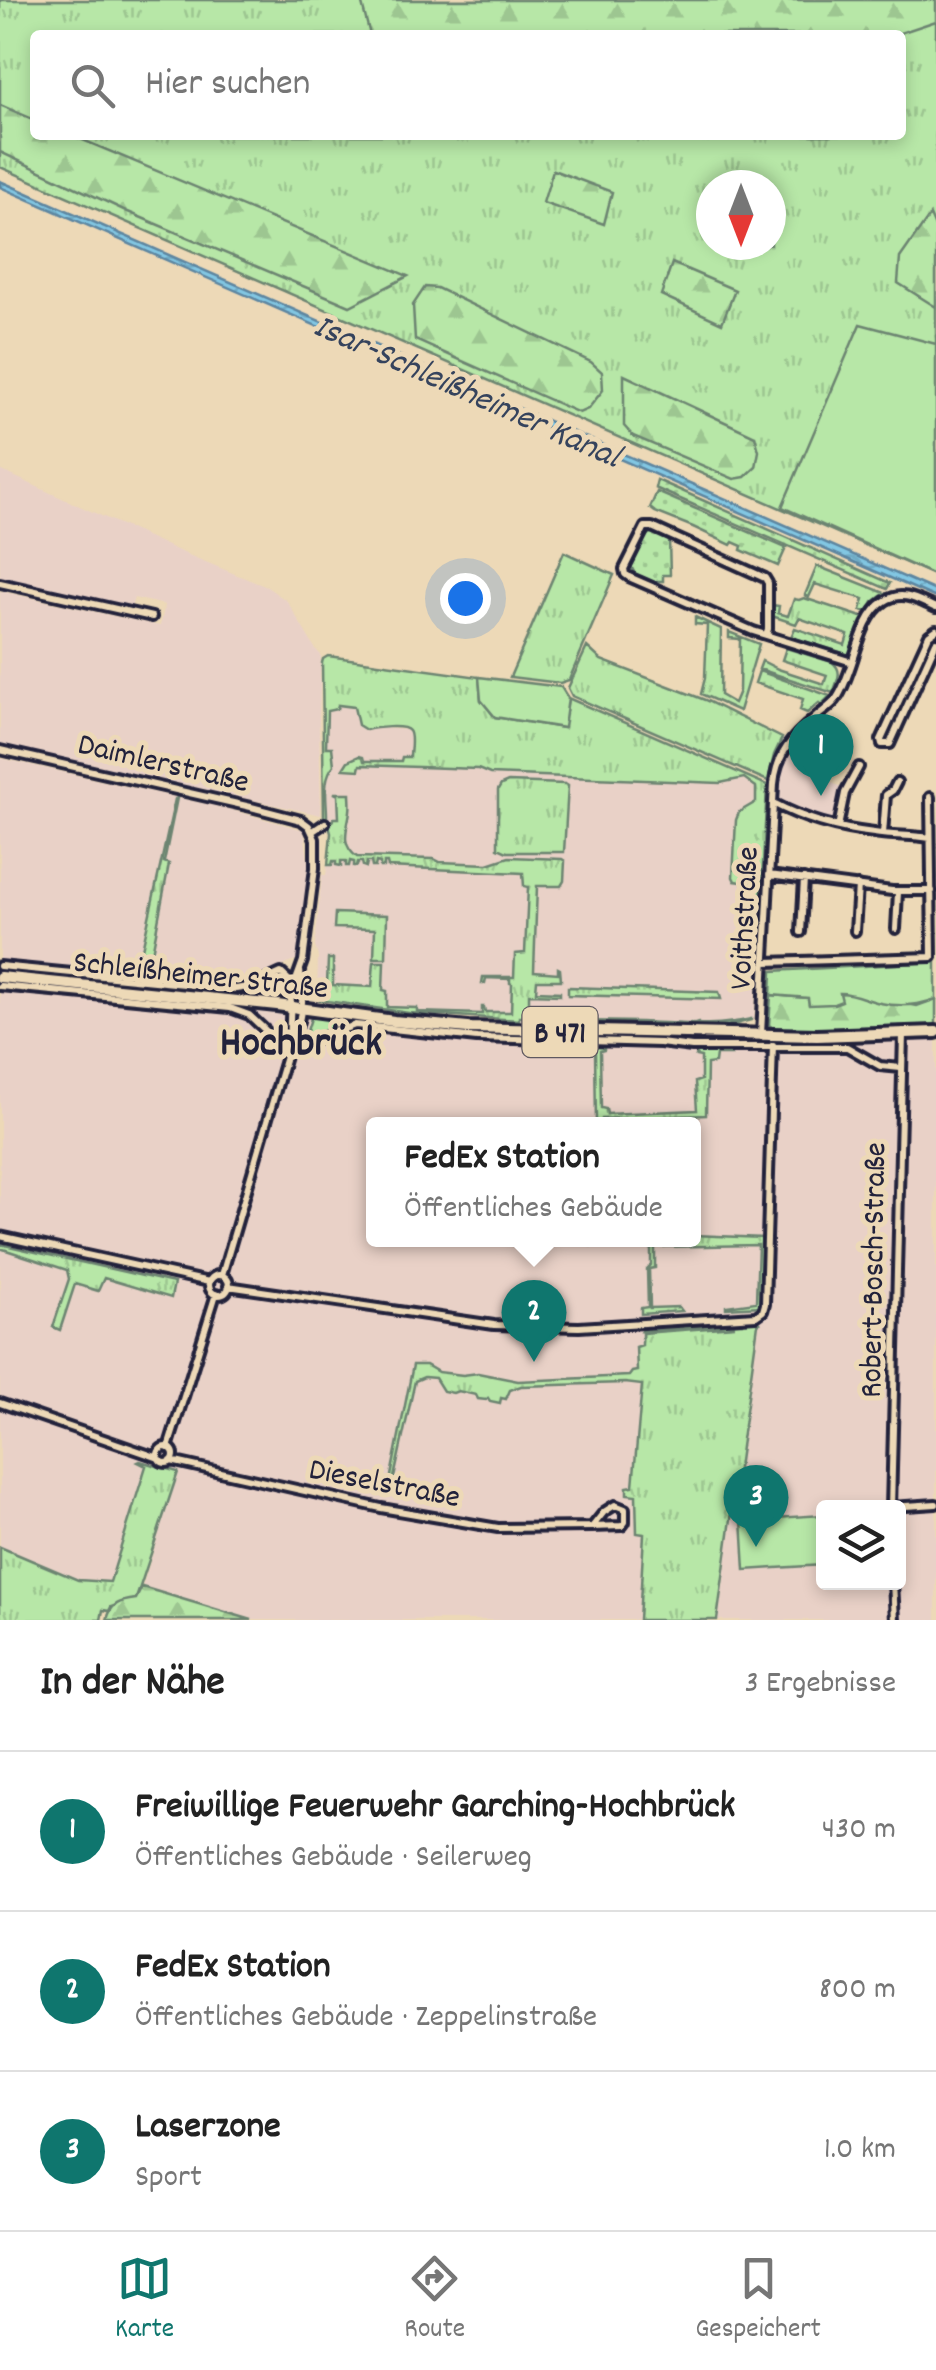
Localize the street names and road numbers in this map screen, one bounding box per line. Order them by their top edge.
street label: Daimlerstraße [73,724,253,808]
street label: Voithstraße [720,845,774,991]
street label: Schleißheimer Straße [71,942,330,1014]
road number: B 471 [522,1007,598,1057]
street label: Robert-Bosch-Straße [851,1142,901,1398]
street label: Dieselstraße [305,1449,464,1523]

